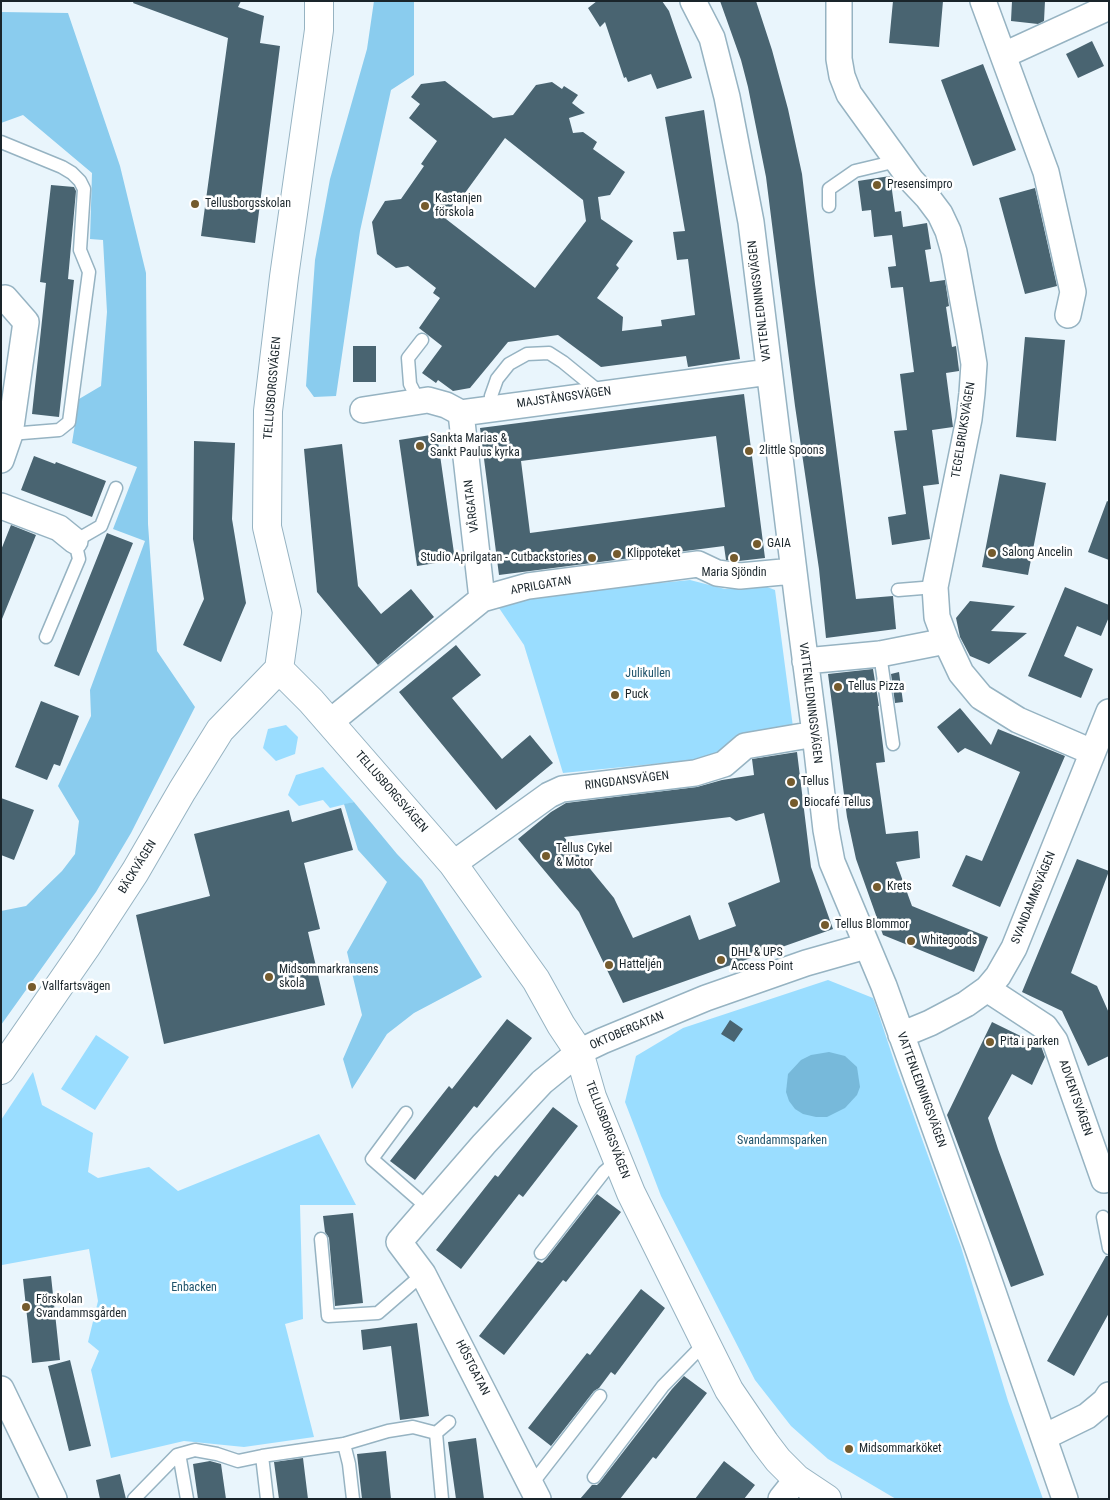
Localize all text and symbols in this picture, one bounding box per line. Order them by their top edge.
place label: Presensimpro [887,178,952,192]
marker: Presensimpro [871,179,883,191]
place label: Kastanjen förskola [435,192,482,220]
place label: Tellusborgsskolan [205,197,291,211]
marker: Tellusborgsskolan [189,198,201,210]
marker: Kastanjen förskola [419,200,431,212]
street label: VATTENLEDNINGSVÄGEN [745,240,775,362]
street label: TELLUSBORGSVÄGEN [261,336,285,440]
street label: TEGELBRUKSVÄGEN [949,381,979,479]
street label: MAJSTÅNGSVÄGEN [516,384,612,412]
place label: Sankta Marias & Sankt Paulus kyrka [430,432,520,460]
marker: Sankta Marias & Sankt Paulus kyrka [414,440,426,452]
place label: 2little Spoons [759,444,824,458]
marker: 2little Spoons [743,445,755,457]
street label: VÅRGATAN [462,479,482,533]
place label: GAIA [767,537,791,551]
marker: GAIA [751,538,763,550]
place label: Salong Ancelin [1002,546,1072,560]
place label: Klippoteket [627,547,681,561]
marker: Salong Ancelin [986,547,998,559]
marker: Klippoteket [611,548,623,560]
place label: Studio Aprilgatan - Cutbackstories [420,551,582,565]
marker: Studio Aprilgatan - Cutbackstories [586,552,598,564]
marker: Maria Sjöndin [728,552,740,564]
place label: Maria Sjöndin [702,566,766,580]
street label: APRILGATAN [509,574,573,598]
street label: VATTENLEDNINGSVÄGEN [795,642,825,764]
park label: Julikullen [625,667,671,681]
place label: Tellus Pizza [848,680,905,694]
marker: Tellus Pizza [832,681,844,693]
place label: Puck [625,688,648,702]
marker: Puck [609,689,621,701]
street label: TELLUSBORGSVÄGEN [352,748,430,836]
street label: RINGDANSVÄGEN [584,769,670,793]
place label: Tellus [801,775,829,789]
marker: Tellus [785,776,797,788]
place label: Biocafé Tellus [804,796,871,810]
marker: Biocafé Tellus [788,797,800,809]
street label: BÄCKVÄGEN [116,838,160,896]
place label: Tellus Cykel & Motor [556,842,612,870]
marker: Tellus Cykel & Motor [540,850,552,862]
street label: SVANDAMMSVÄGEN [1009,850,1059,946]
place label: Krets [887,880,912,894]
marker: Krets [871,881,883,893]
place label: Tellus Blommor [835,918,909,932]
marker: Tellus Blommor [819,919,831,931]
place label: Whitegoods [921,934,977,948]
marker: Whitegoods [905,935,917,947]
place label: DHL & UPS Access Point [731,946,793,974]
marker: DHL & UPS Access Point [715,954,727,966]
place label: Hatteljén [619,958,662,972]
marker: Hatteljén [603,959,615,971]
place label: Midsommarkransens skola [279,963,379,991]
marker: Midsommarkransens skola [263,971,275,983]
place label: Vallfartsvägen [42,980,110,994]
marker: Vallfartsvägen [26,981,38,993]
street label: OKTOBERGATAN [588,1009,666,1053]
street label: VATTENLEDNINGSVÄGEN [893,1030,949,1150]
place label: Pita i parken [1000,1035,1059,1049]
marker: Pita i parken [984,1036,996,1048]
street label: ADVENTSVÄGEN [1055,1058,1095,1138]
street label: TELLUSBORGSVÄGEN [582,1079,632,1181]
park label: Svandammsparken [737,1134,827,1148]
park label: Enbacken [171,1281,217,1295]
place label: Förskolan Svandammsgården [36,1293,127,1321]
marker: Förskolan Svandammsgården [20,1301,32,1313]
street label: HÖSTGATAN [452,1338,492,1398]
place label: Midsommarköket [859,1442,942,1456]
marker: Midsommarköket [843,1443,855,1455]

